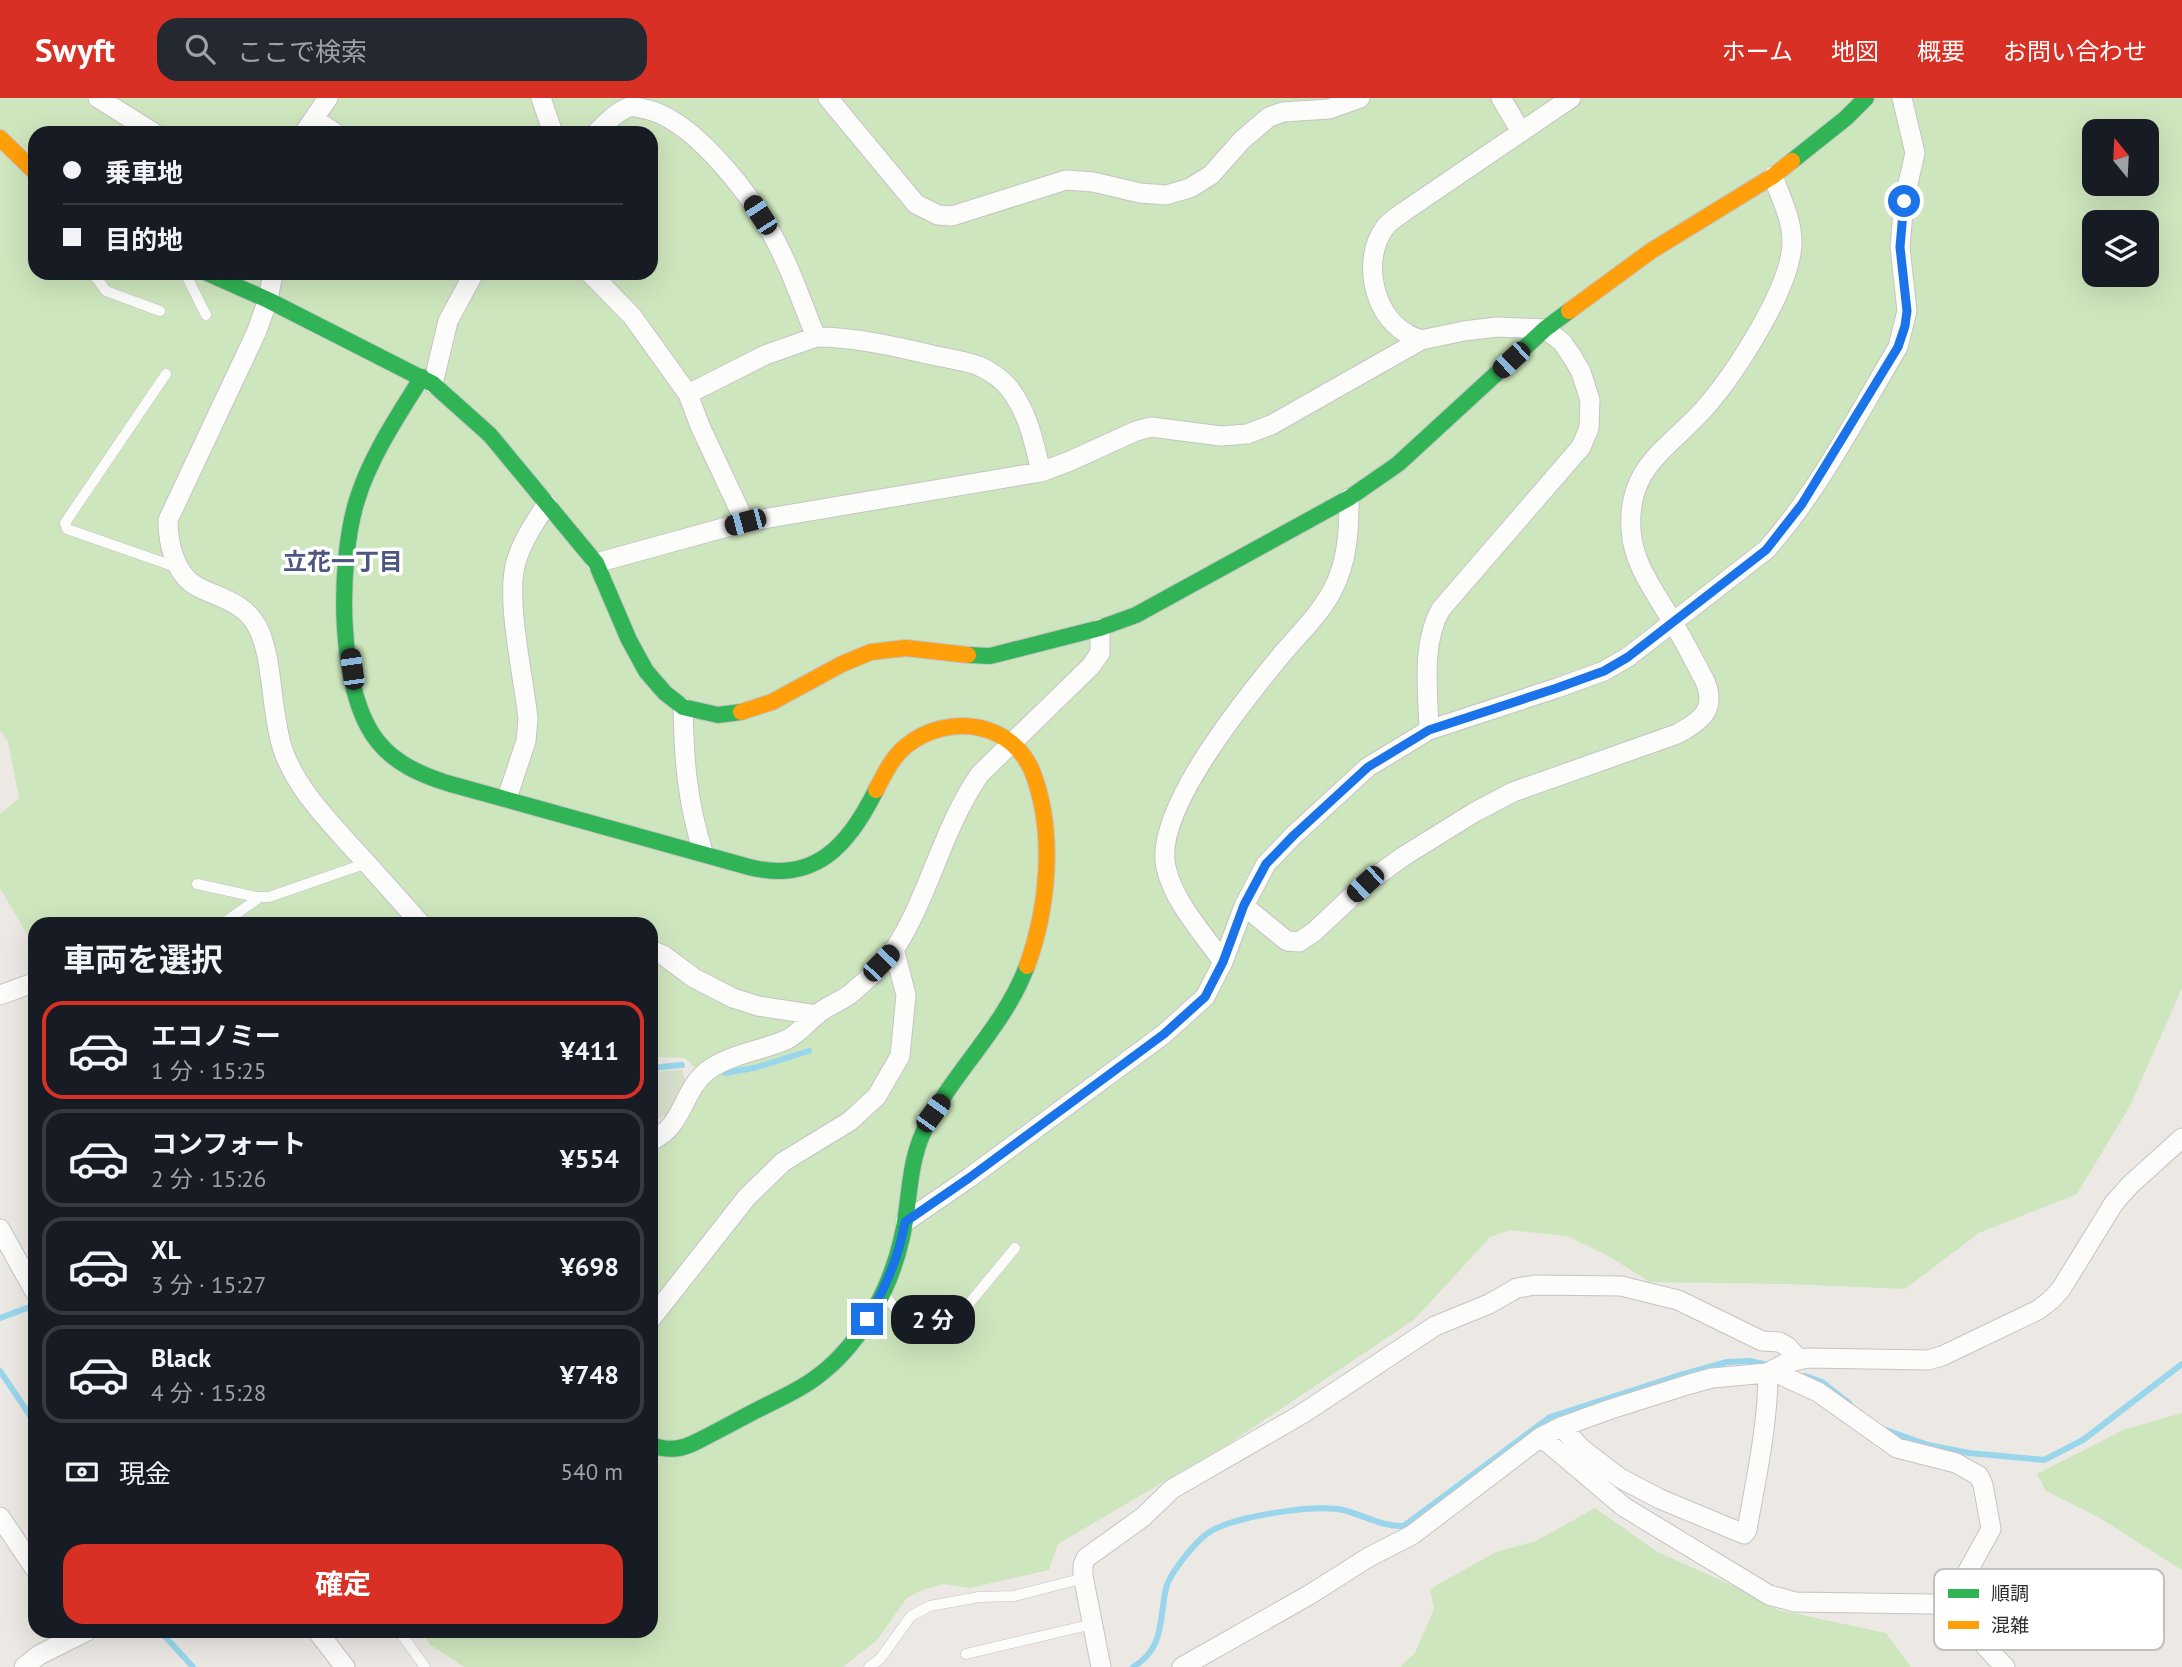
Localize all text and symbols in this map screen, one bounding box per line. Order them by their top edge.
search box [157,18,647,81]
text: Swyft [35,28,115,71]
icon: search [181,30,219,68]
text: ここで検索 [237,35,367,68]
text: ホーム [1722,36,1793,67]
text: 地図 [1831,36,1879,67]
text: 概要 [1917,36,1965,67]
text: お問い合わせ [2003,36,2147,67]
north arrow [2082,119,2160,196]
map controls [2082,119,2159,287]
text: 乗車地 [105,156,183,189]
route start [1888,185,1920,217]
car [740,192,781,238]
button: layers [2082,210,2159,287]
text: 目的地 [105,223,183,256]
car [1489,338,1534,382]
car [722,506,769,538]
district label: 立花一丁目 [283,546,403,577]
car [339,647,366,691]
car [1343,862,1388,906]
text: 車両を選択 [63,938,223,980]
car [859,941,904,985]
icon: car [67,1019,130,1082]
text: エコノミー [151,1019,281,1052]
text: ¥411 [560,1034,619,1067]
text: 1 分 · 15:25 [151,1056,266,1085]
car [913,1090,954,1136]
icon: car [67,1127,130,1190]
text: コンフォート [151,1127,306,1160]
text: ¥554 [560,1142,619,1175]
text: 2 分 · 15:26 [151,1164,266,1193]
text: XL [151,1233,181,1266]
icon: car [67,1235,130,1298]
text: ¥698 [560,1250,619,1283]
text: 3 分 · 15:27 [151,1270,266,1299]
callout: 2 分 [892,1294,976,1344]
route end [851,1303,883,1335]
text: 2 分 [912,1305,954,1334]
text: Black [151,1341,211,1374]
icon: car [67,1343,130,1406]
text: ¥748 [560,1358,619,1391]
text: 4 分 · 15:28 [151,1378,266,1407]
icon: cash [63,1453,101,1491]
text: 現金 [119,1457,171,1490]
text: 540 m [561,1457,623,1486]
button: 確定 [63,1544,623,1624]
legend [1934,1569,2164,1650]
text: 順調 [1991,1581,2029,1605]
text: 混雑 [1991,1613,2029,1637]

